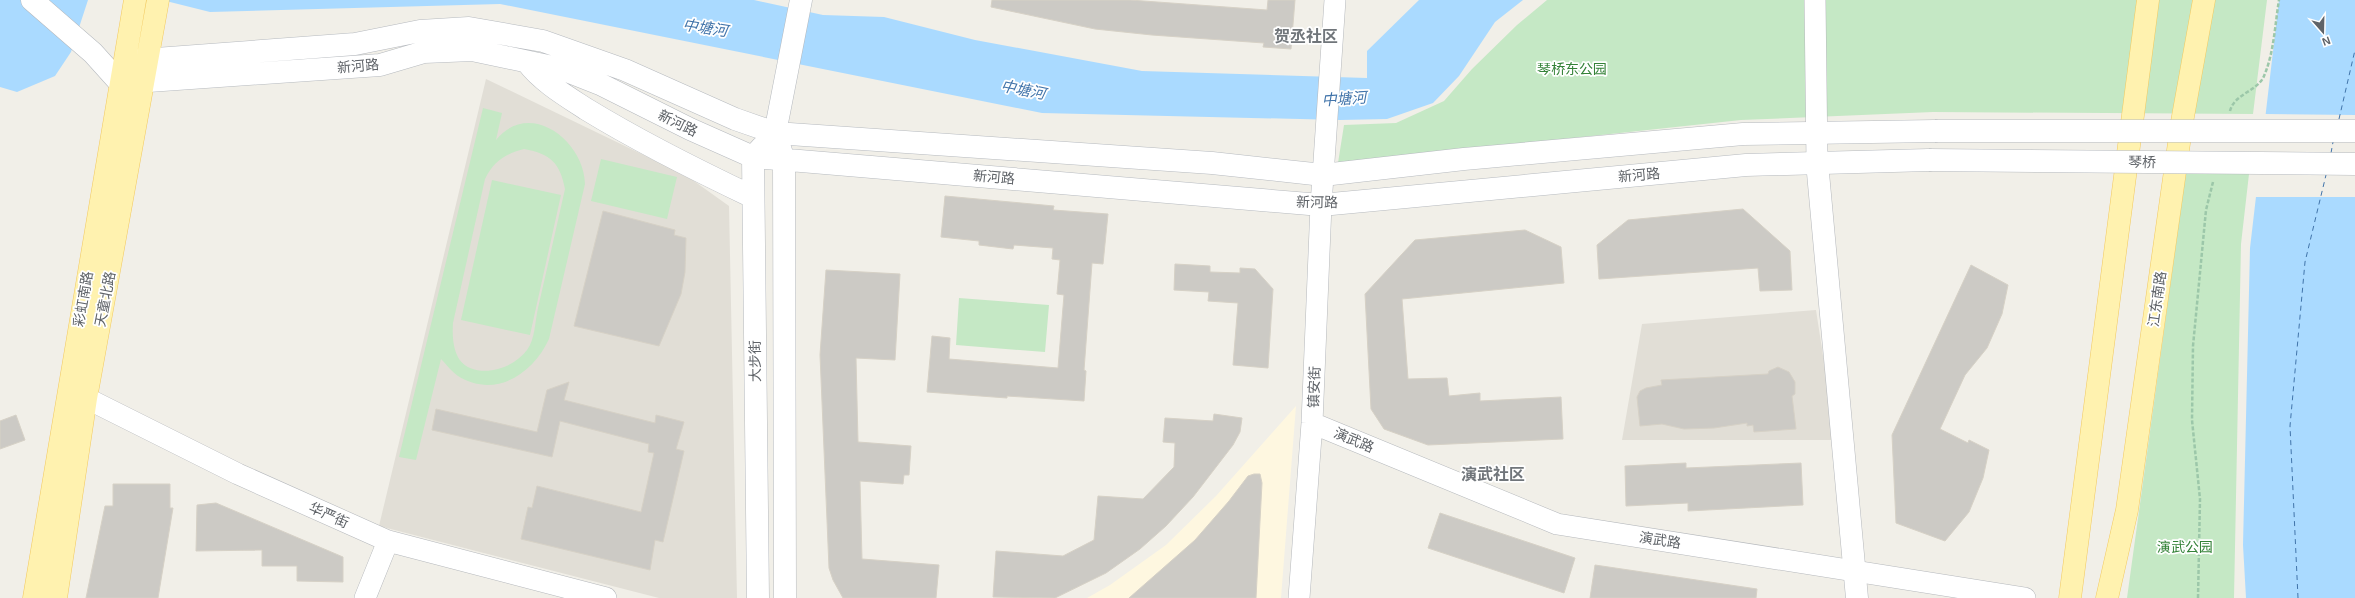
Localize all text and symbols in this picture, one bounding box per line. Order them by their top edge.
north arrow [2303,12,2343,52]
water label: 中塘河 [682,16,732,40]
district label: 贺丞社区 [1274,27,1338,45]
text: N [2321,34,2332,48]
street label: 新河路 [336,56,380,76]
park label: 琴桥东公园 [1537,61,1607,77]
water label: 中塘河 [999,77,1050,103]
water label: 中塘河 [1321,88,1370,109]
street label: 新河路 [656,107,700,139]
street label: 琴桥 [2128,154,2156,170]
street label: 新河路 [1617,165,1661,185]
street label: 新河路 [972,167,1016,187]
street label: 新河路 [1296,194,1338,210]
street label: 彩虹南路 [70,270,96,328]
street label: 天童北路 [92,270,118,328]
street label: 江东南路 [2145,270,2169,328]
street label: 大步街 [747,340,763,382]
street label: 镇安街 [1305,366,1323,408]
street label: 演武路 [1332,424,1376,456]
district label: 演武社区 [1461,465,1525,483]
street label: 华严街 [307,499,351,531]
street label: 演武路 [1638,529,1682,551]
park label: 演武公园 [2157,539,2213,555]

